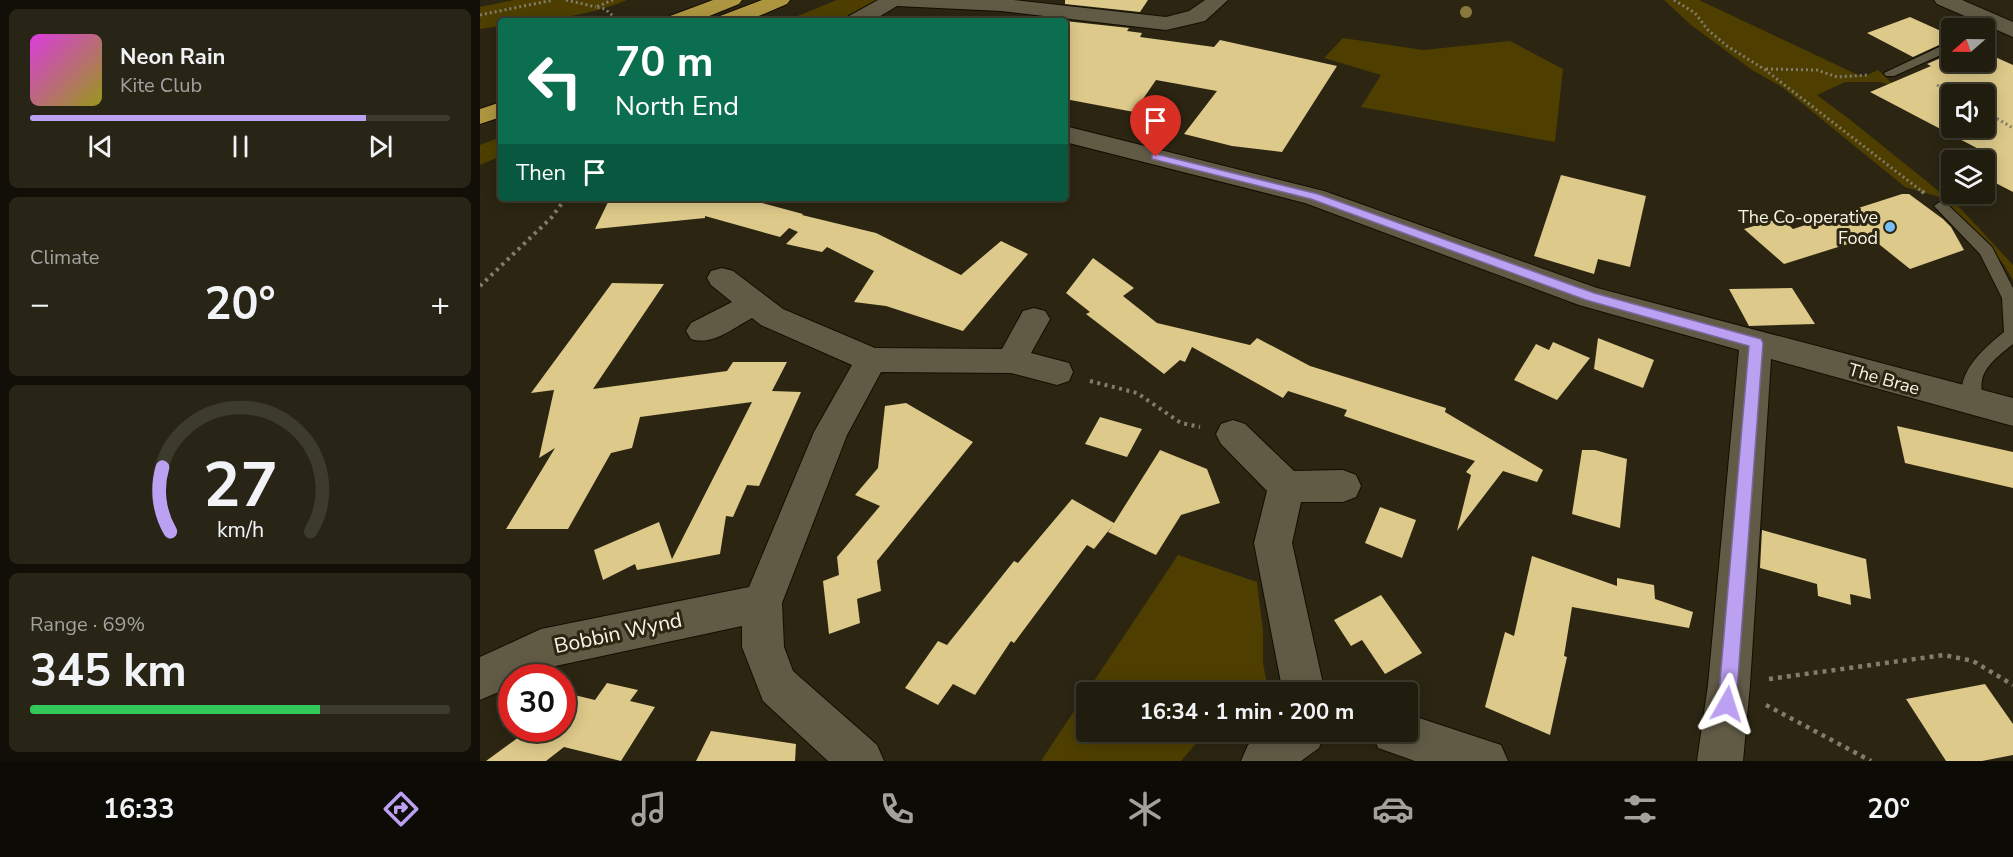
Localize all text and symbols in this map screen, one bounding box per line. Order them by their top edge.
north arrow [1941,18,1995,72]
map controls [1941,18,1995,204]
text: 70 m [615,34,714,91]
text: Neon Rain [120,42,225,72]
icon: left [516,42,594,120]
text: Kite Club [120,72,202,99]
button: sound [1941,84,1995,138]
text: North End [615,88,739,125]
pin [1130,95,1181,157]
icon: arrive [1139,104,1172,137]
icon: previous [84,130,117,163]
icon: pause [224,130,257,163]
icon: next [364,130,397,163]
button: layers [1941,150,1995,204]
icon: arrive [578,156,611,189]
text: Then [516,158,566,188]
place label: The Co-operative Food [1738,205,1878,250]
marker: The Co-operative Food [1883,220,1897,234]
text: Climate [30,244,99,271]
text: 20° [204,274,276,335]
text: − [30,282,50,327]
text: + [430,282,450,327]
street label: The Brae [1846,357,1922,401]
text: 27 [203,443,277,528]
text: km/h [216,515,264,545]
street label: Bobbin Wynd [551,606,685,660]
text: Range · 69% [30,611,145,638]
text: 345 km [30,641,187,702]
speed limit sign: 30 [498,664,576,742]
position arrow [1695,672,1759,736]
text: 16:34 · 1 min · 200 m [1140,697,1354,727]
icon: directions [380,788,422,830]
icon: music [628,788,670,830]
icon: phone [876,788,918,830]
icon: climate [1124,788,1166,830]
icon: car [1372,788,1414,830]
icon: filters [1619,788,1661,830]
text: 16:33 [103,791,174,828]
text: 20° [1867,791,1910,828]

